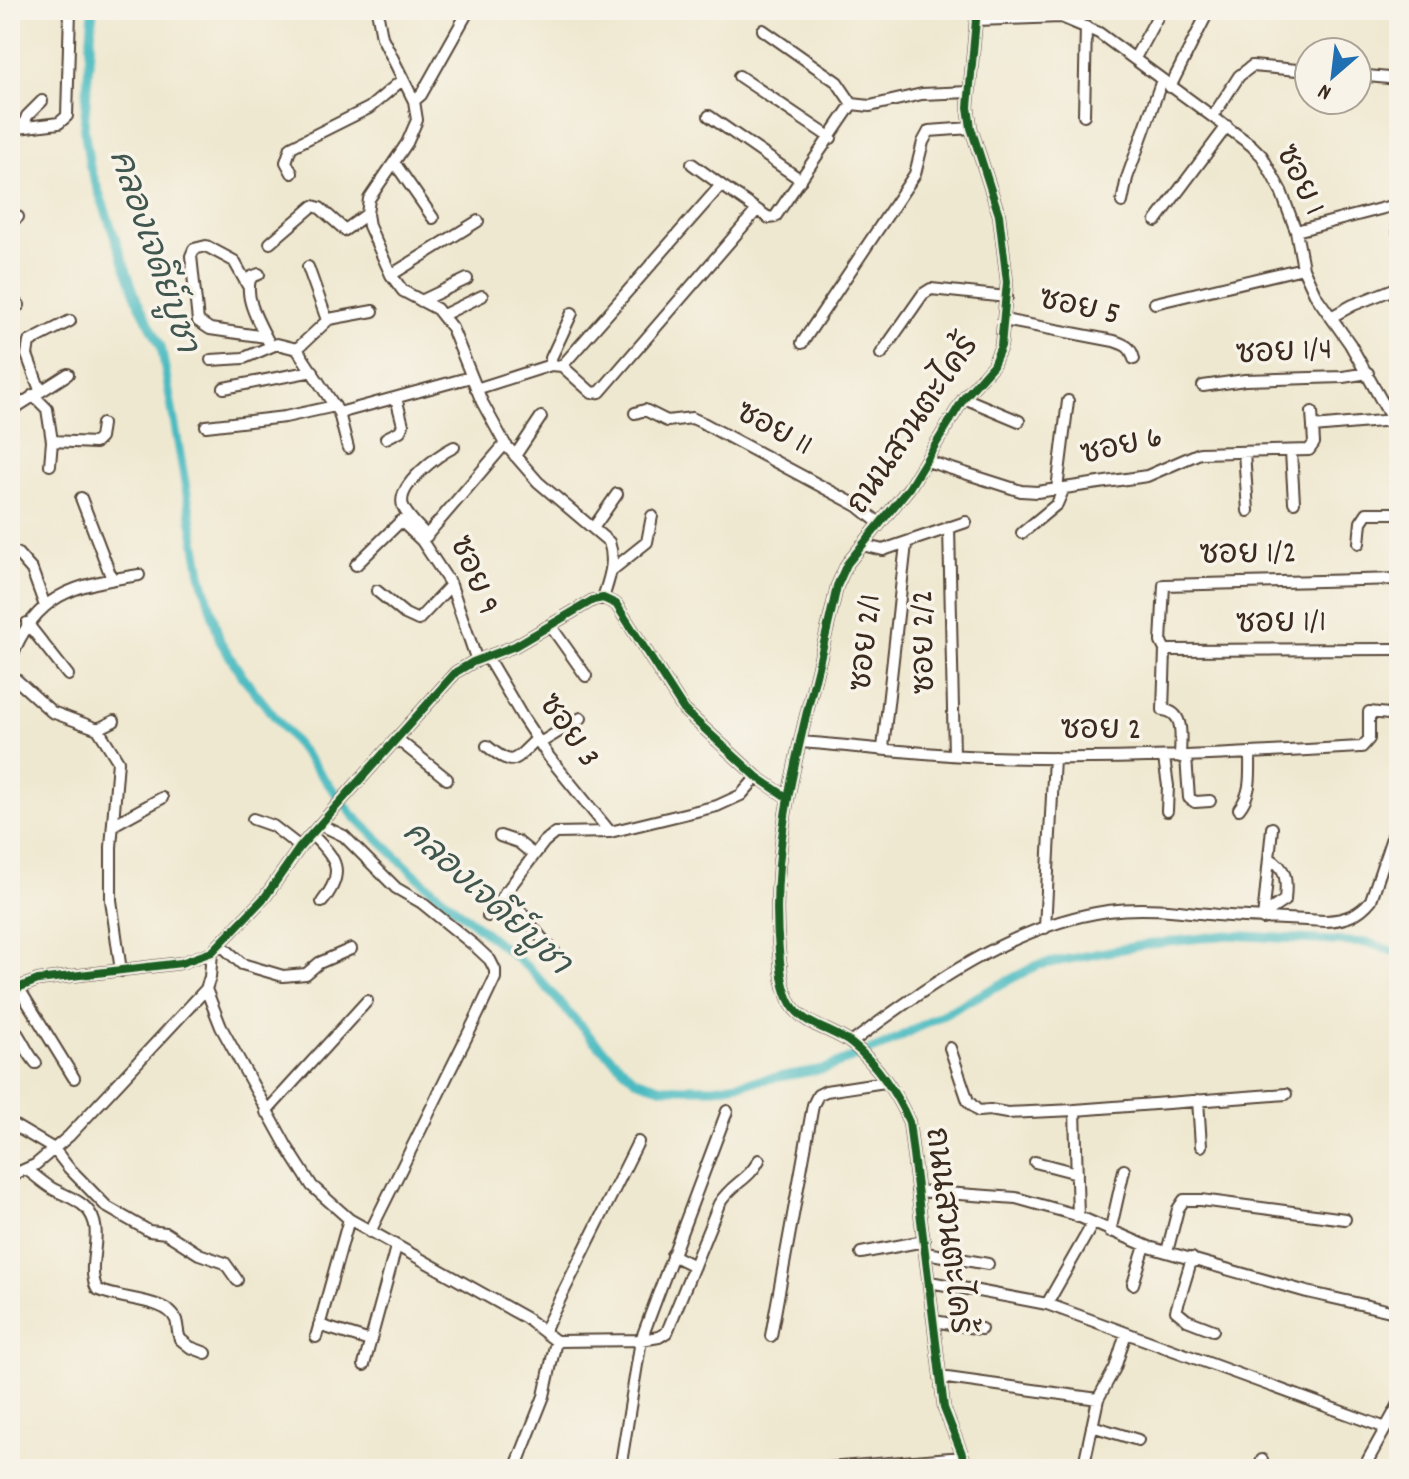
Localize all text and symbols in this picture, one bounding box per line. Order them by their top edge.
north arrow [1293,36,1373,116]
text: N [1313,74,1337,107]
street label: ซอย 1 [1261,138,1335,224]
water label: คลองเจดีย์บูชา [93,143,211,362]
street label: ซอย 5 [1034,278,1124,340]
street label: ถนนสวนตะไคร้ [835,325,992,525]
street label: ซอย 1/4 [1235,329,1333,379]
street label: ซอย 11 [726,392,820,470]
street label: ซอย 6 [1077,416,1167,480]
street label: ซอย 9 [435,529,509,623]
street label: ซอย 1/2 [1199,532,1297,580]
street label: ซอย 2/2 [902,590,950,694]
street label: ซอย 2/1 [840,592,896,694]
street label: ซอย 1/1 [1236,601,1326,649]
street label: ซอย 3 [525,686,609,778]
street label: ซอย 2 [1061,709,1141,755]
water label: คลองเจดีย์บูชา [390,810,583,990]
street label: ถนนสวนตะไคร้ [910,1125,984,1337]

